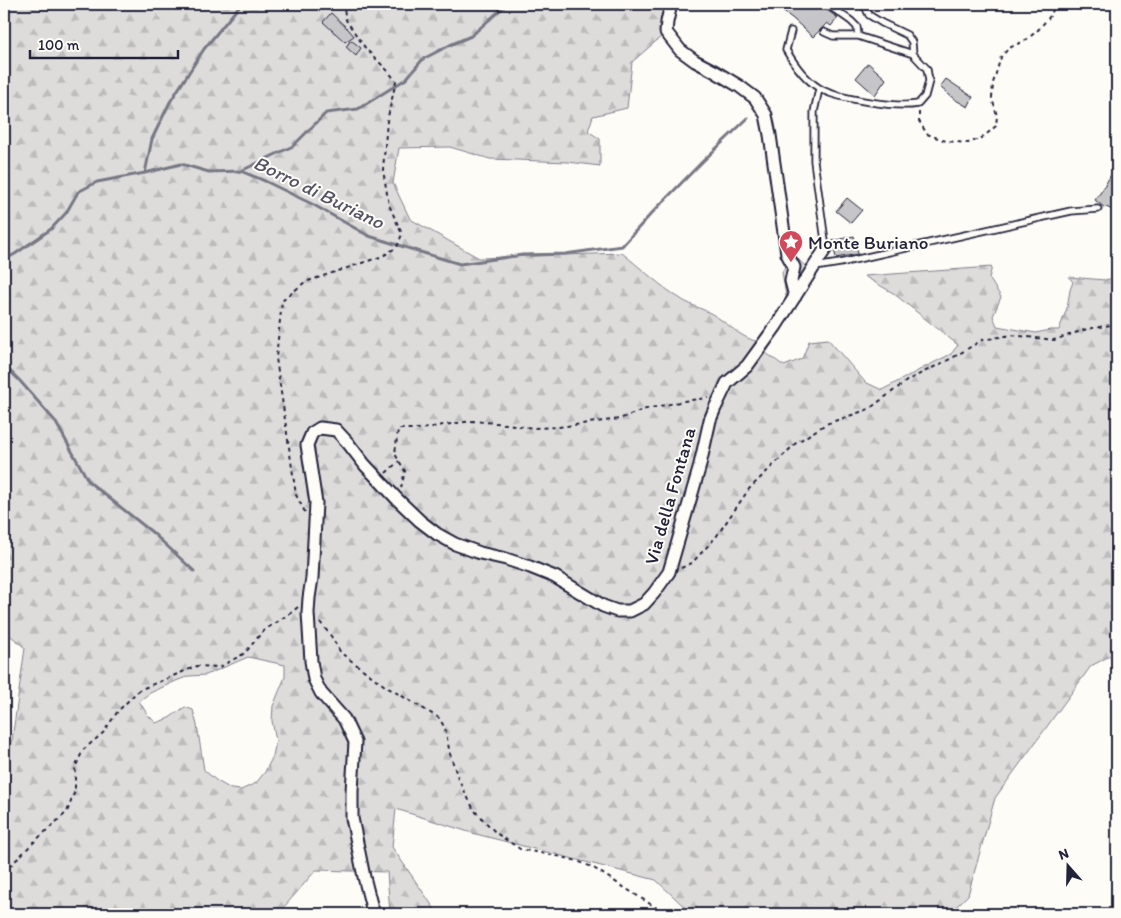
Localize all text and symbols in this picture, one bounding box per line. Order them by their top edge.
scale bar [30,28,178,60]
text: 100 m [38,36,80,54]
water label: Borro di Buriano [250,150,389,234]
place icon: Monte Buriano [778,229,804,263]
place label: Monte Buriano [808,231,929,254]
street label: Via della Fontana [639,424,701,567]
north arrow [1044,840,1094,890]
text: N [1056,845,1071,864]

